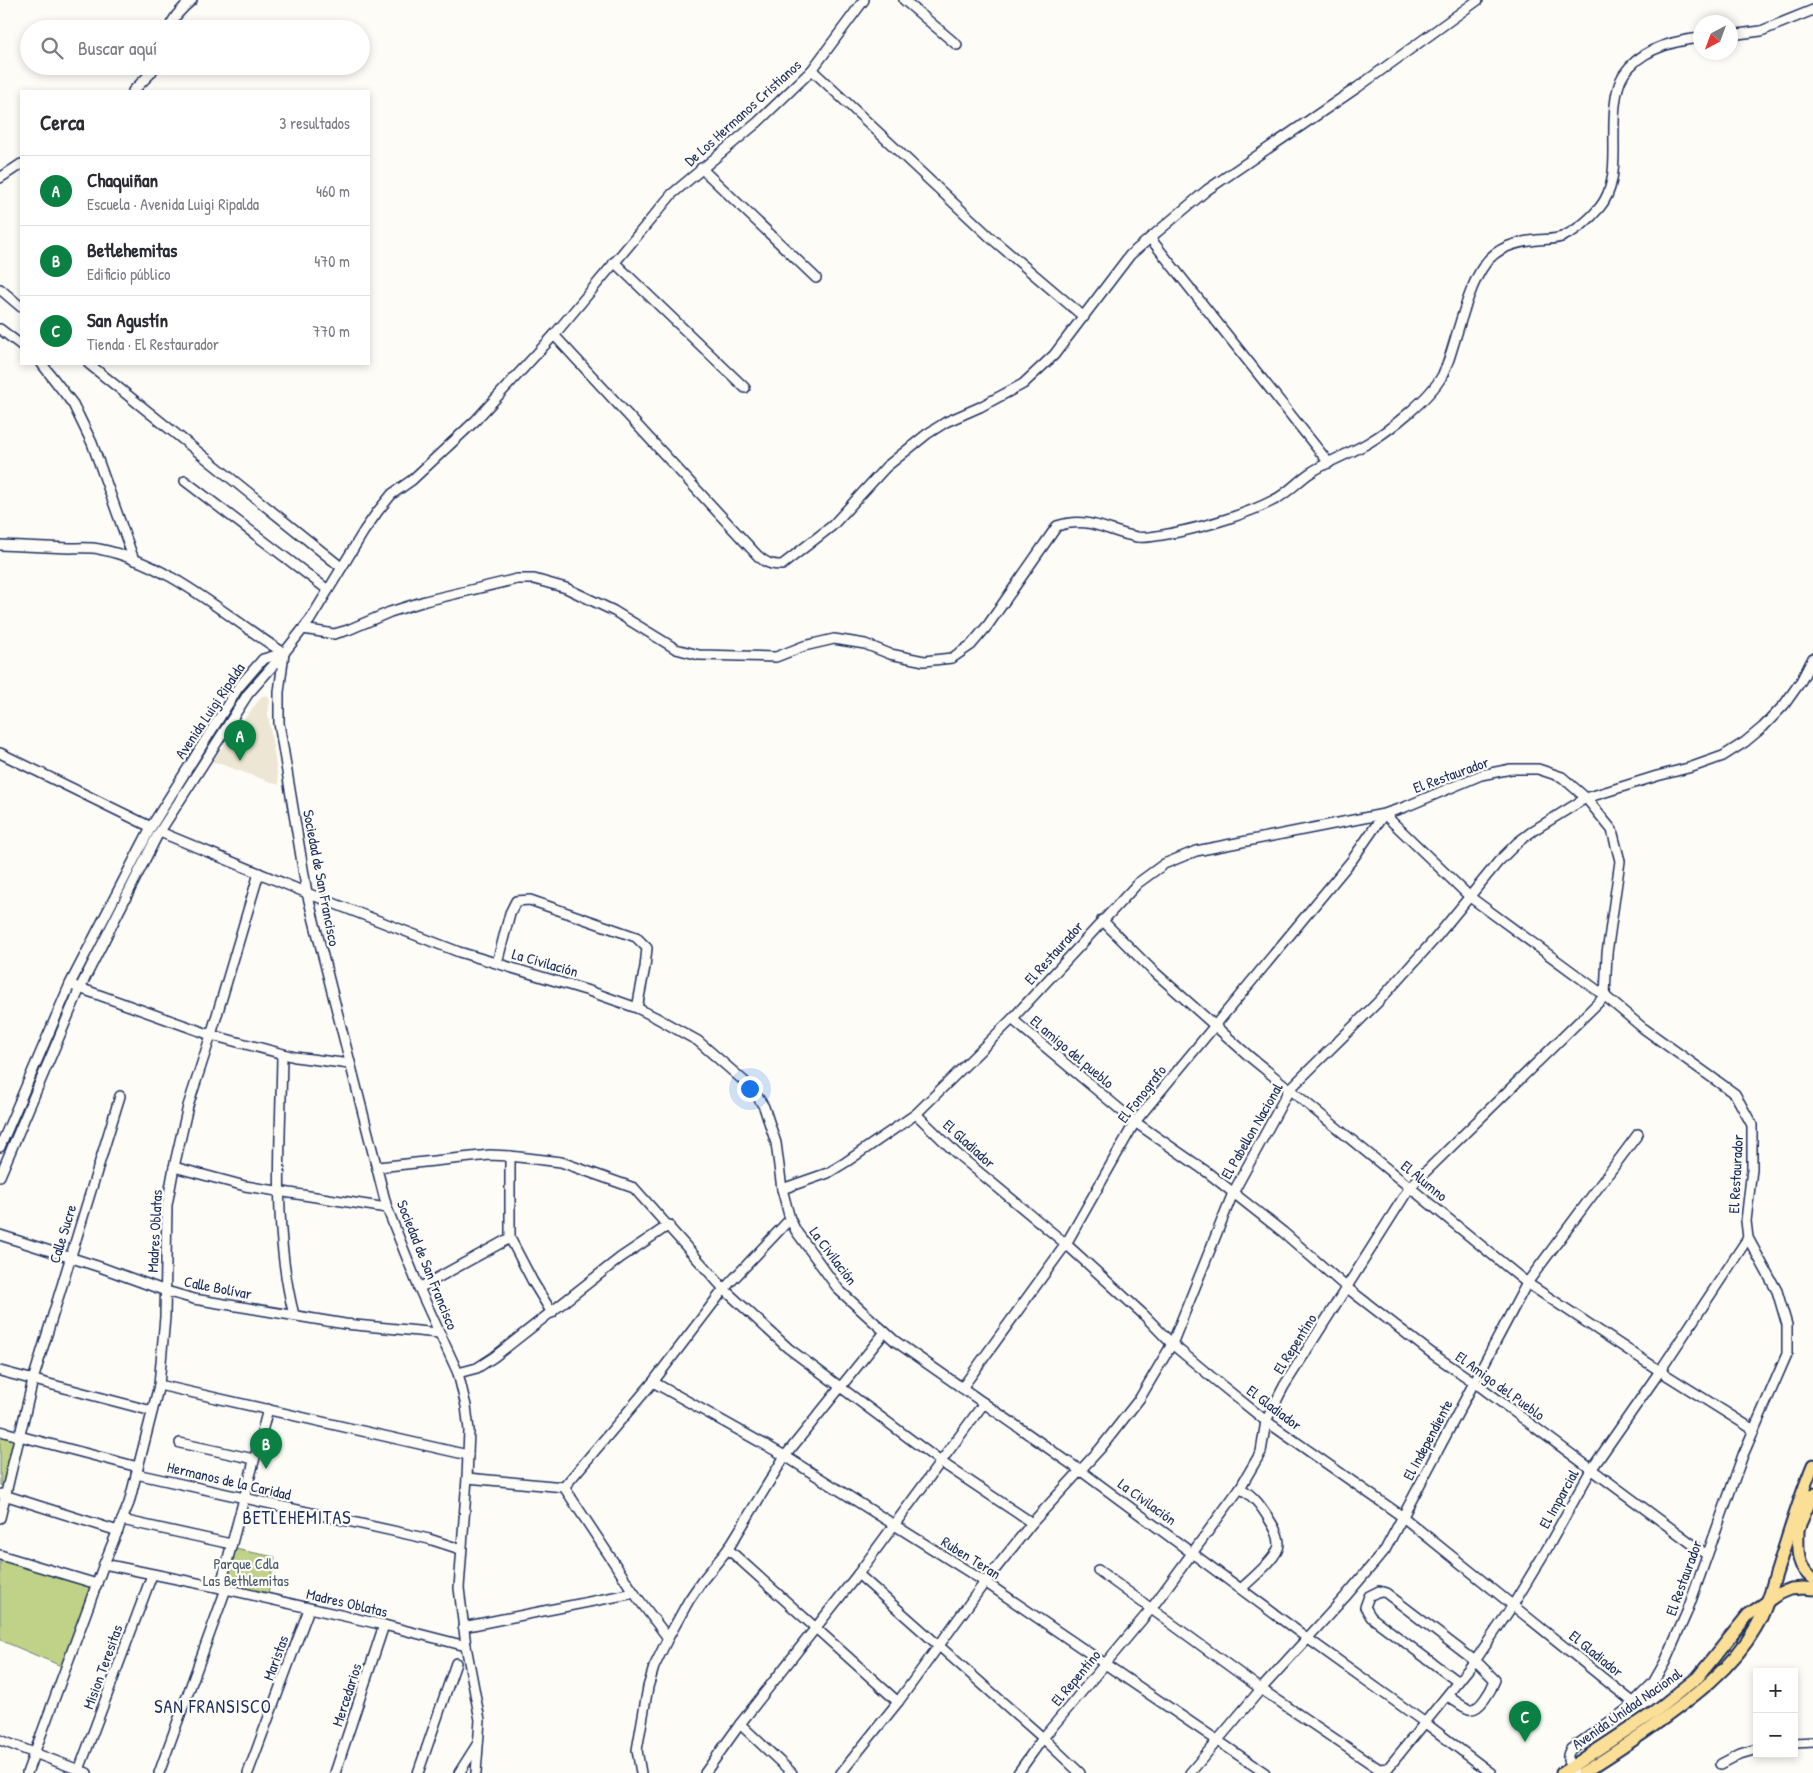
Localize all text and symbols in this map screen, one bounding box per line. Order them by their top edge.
north arrow [1693,15,1738,60]
search box [20,20,370,75]
icon: search [38,34,66,62]
text: Buscar aquí [78,35,157,61]
street label: De Los Hermanos Cristianos [680,54,806,171]
text: Cerca [40,108,84,137]
text: 3 resultados [279,112,350,134]
text: Chaquiñan [87,167,158,193]
text: A [52,180,60,202]
text: 460 m [316,180,350,202]
text: Escuela · Avenida Luigi Ripalda [87,193,259,215]
text: Betlehemitas [87,237,177,263]
text: B [52,250,60,272]
text: 470 m [314,250,350,272]
text: Edificio público [87,263,171,285]
text: San Agustín [87,307,168,333]
text: C [52,320,60,342]
text: 770 m [312,320,350,342]
text: Tienda · El Restaurador [87,333,219,355]
street label: Avenida Luigi Ripalda [171,660,249,762]
pin: A [224,720,256,761]
street label: El Restaurador [1410,751,1492,798]
street label: Sociedad de San Francisco [298,808,345,948]
street label: El Restaurador [1019,916,1088,989]
street label: La Civilación [510,943,581,982]
street label: El amigo del pueblo [1026,1010,1119,1093]
street label: El Fonografo [1112,1060,1171,1127]
your location [737,1076,763,1102]
street label: El Pabellon Nacional [1216,1079,1288,1183]
street label: El Gladiador [939,1114,1000,1173]
street label: El Restaurador [1723,1134,1748,1214]
street label: El Alumno [1397,1155,1452,1206]
street label: Madres Oblatas [142,1189,167,1273]
street label: Sociedad de San Francisco [392,1197,463,1333]
street label: Calle Sucre [44,1202,81,1266]
street label: La Civilación [805,1222,862,1289]
street label: Calle Bolívar [182,1271,254,1304]
street label: El Repentino [1268,1310,1321,1378]
street label: El Amigo del Pueblo [1451,1346,1549,1425]
street label: El Gladiador [1242,1380,1306,1435]
street label: El Independiente [1398,1396,1458,1484]
pin: B [250,1428,282,1469]
street label: Hermanos de la Caridad [165,1456,293,1505]
street label: El Imparcial [1534,1465,1583,1532]
street label: La Civilación [1114,1473,1181,1530]
district label: BETLEHEMITAS [243,1505,351,1530]
street label: Ruben Teran [937,1531,1005,1584]
street label: El Restaurador [1660,1537,1707,1619]
park label: Parque Cdla Las Bethlemitas [203,1553,289,1591]
street label: Madres Oblatas [304,1583,390,1622]
street label: Mision Teresitas [78,1622,128,1712]
street label: El Gladiador [1565,1625,1628,1682]
street label: Maristas [258,1632,293,1683]
street label: El Repentino [1046,1645,1105,1710]
street label: Mercedarios [326,1660,367,1729]
street label: Avenida Unidad Nacional [1568,1663,1686,1754]
map controls [1753,1668,1798,1758]
button: + [1753,1668,1798,1713]
district label: SAN FRANSISCO [154,1694,272,1719]
pin: C [1509,1701,1541,1742]
button: − [1753,1713,1798,1758]

